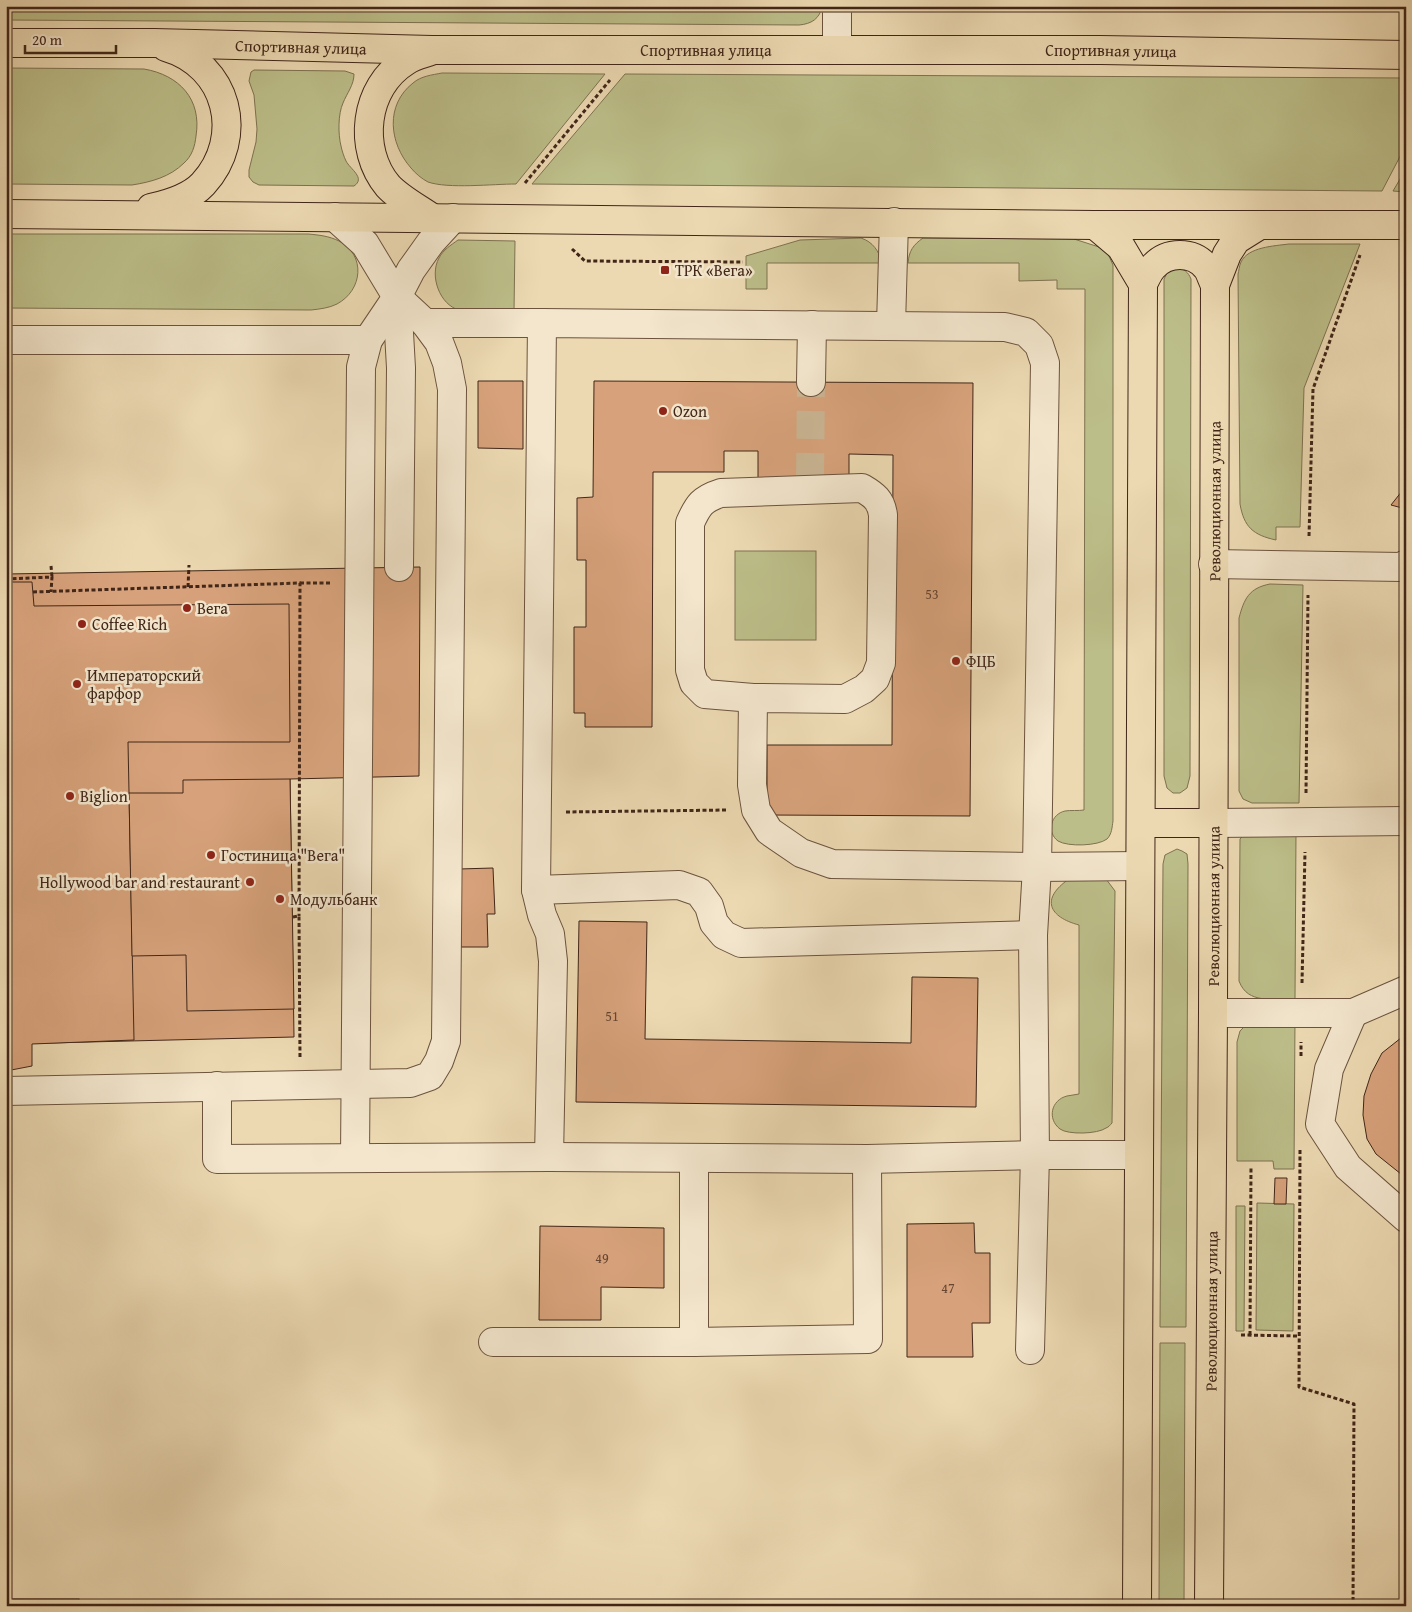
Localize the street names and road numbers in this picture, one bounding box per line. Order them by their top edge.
street label: Спортивная улица [235,33,367,60]
street label: Спортивная улица [640,38,772,62]
street label: Спортивная улица [1045,38,1177,63]
street label: Революционная улица [1202,420,1227,581]
street label: Революционная улица [1201,825,1226,986]
street label: Революционная улица [1198,1230,1224,1391]

